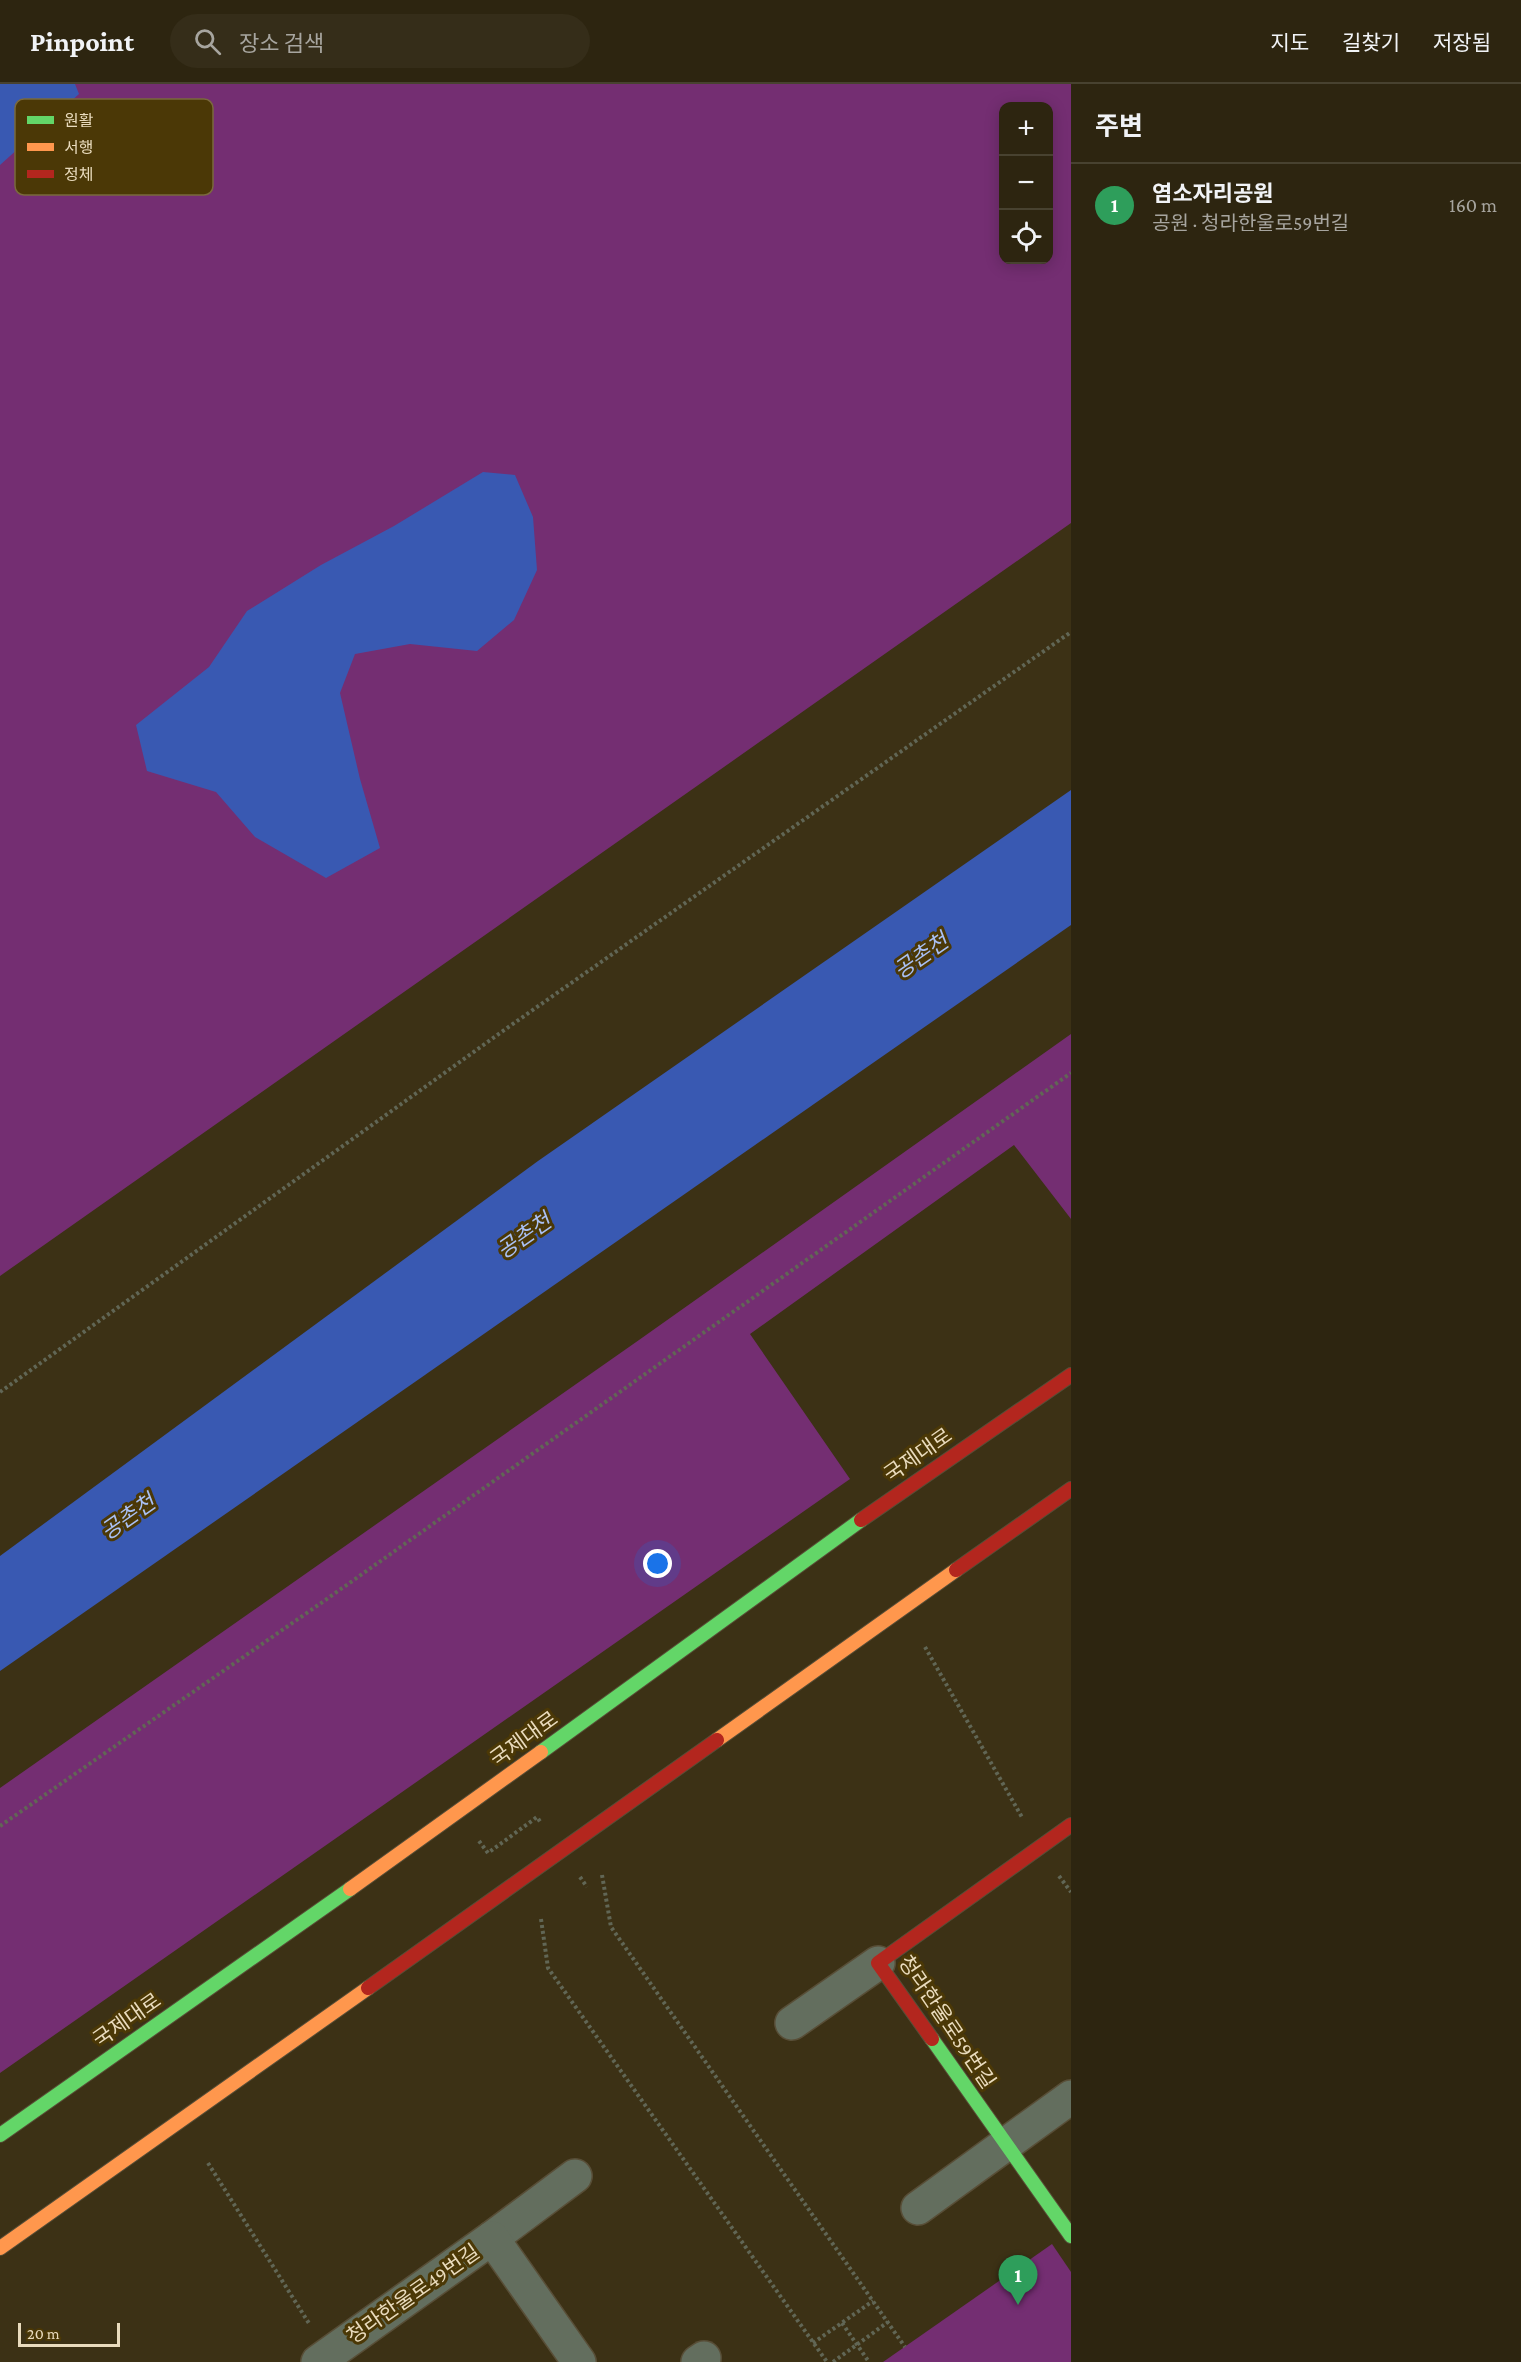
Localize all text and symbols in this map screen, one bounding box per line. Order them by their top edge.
search box [170,14,590,68]
icon: search [191,25,224,58]
text: Pinpoint [30,26,134,57]
text: 장소 검색 [239,31,324,56]
text: 지도 [1270,31,1309,55]
text: 길찾기 [1342,31,1400,55]
text: 저장됨 [1433,31,1491,55]
legend [15,99,213,195]
map controls [999,102,1053,264]
button: + [999,102,1053,156]
text: 원활 [64,112,94,129]
text: 주변 [1095,112,1143,141]
text: 서행 [64,139,93,156]
button: − [999,156,1053,210]
text: 정체 [64,166,93,183]
text: 염소자리공원 [1152,181,1273,206]
text: 1 [1111,194,1118,216]
text: 160 m [1449,194,1497,216]
button: locate [999,210,1053,264]
text: 공원 · 청라한울로59번길 [1152,212,1349,234]
water label: 공촌천 [889,927,955,984]
water label: 공촌천 [492,1207,558,1264]
street label: 국제대로 [879,1423,957,1487]
water label: 공촌천 [96,1488,162,1545]
your location [643,1549,672,1578]
street label: 국제대로 [486,1707,562,1771]
street label: 청라한울로59번길 [894,1951,1000,2093]
street label: 국제대로 [88,1988,166,2052]
street label: 청라한울로49번길 [342,2239,484,2349]
pin: 1 [998,2256,1038,2305]
scale bar [18,2320,120,2348]
text: 20 m [27,2325,60,2342]

